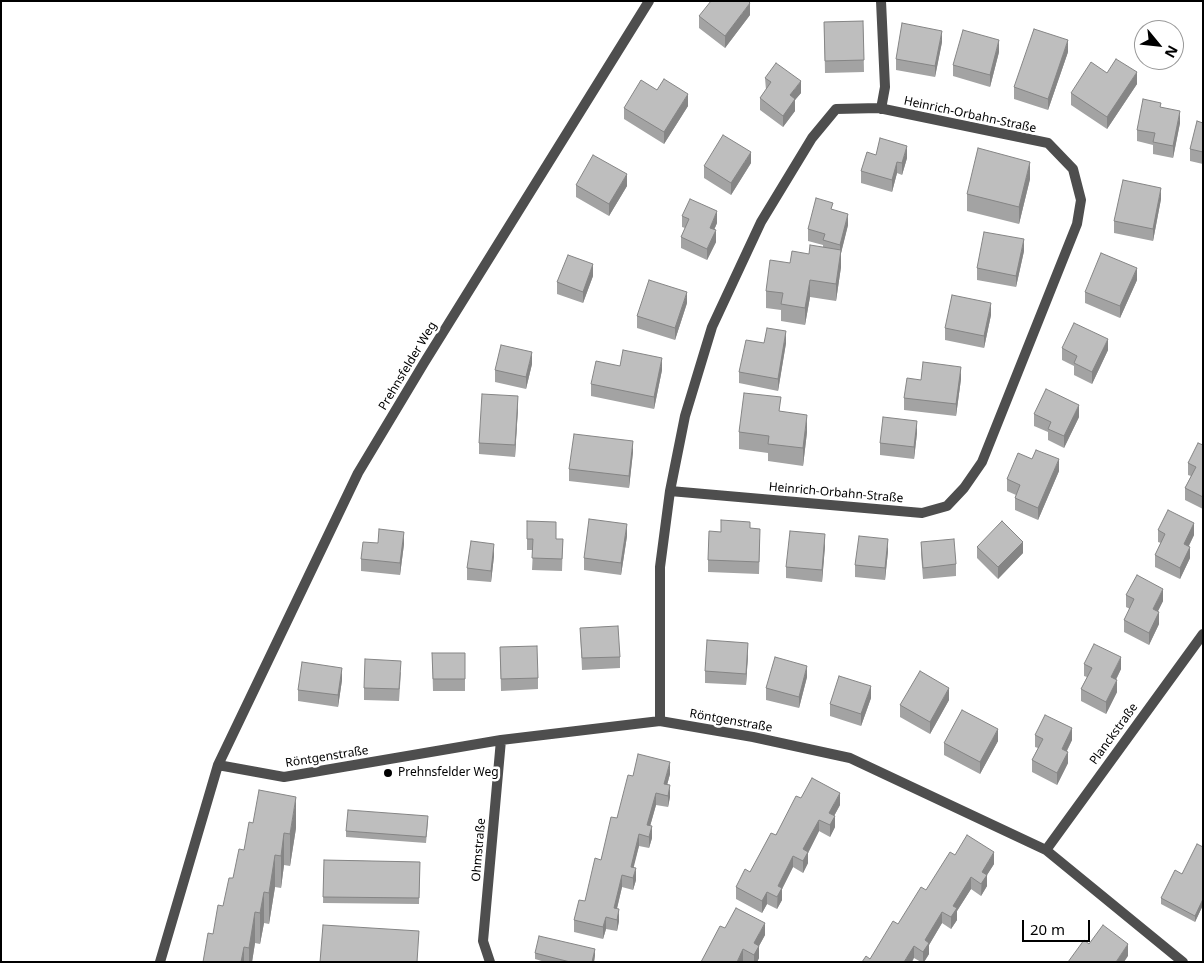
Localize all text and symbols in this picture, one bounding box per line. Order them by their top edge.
north arrow [1134,20,1184,70]
text: N [1161,42,1183,61]
street label: Heinrich-Orbahn-Straße [902,94,1038,136]
street label: Prehnsfelder Weg [376,319,440,413]
street label: Heinrich-Orbahn-Straße [768,480,904,506]
street label: Planckstraße [1087,700,1141,768]
street label: Röntgenstraße [688,707,774,735]
street label: Röntgenstraße [284,743,370,771]
place label: Prehnsfelder Weg [398,766,499,780]
marker: Prehnsfelder Weg [382,767,394,779]
street label: Ohmstraße [469,818,489,882]
scale bar [1024,910,1092,942]
text: 20 m [1030,919,1065,939]

